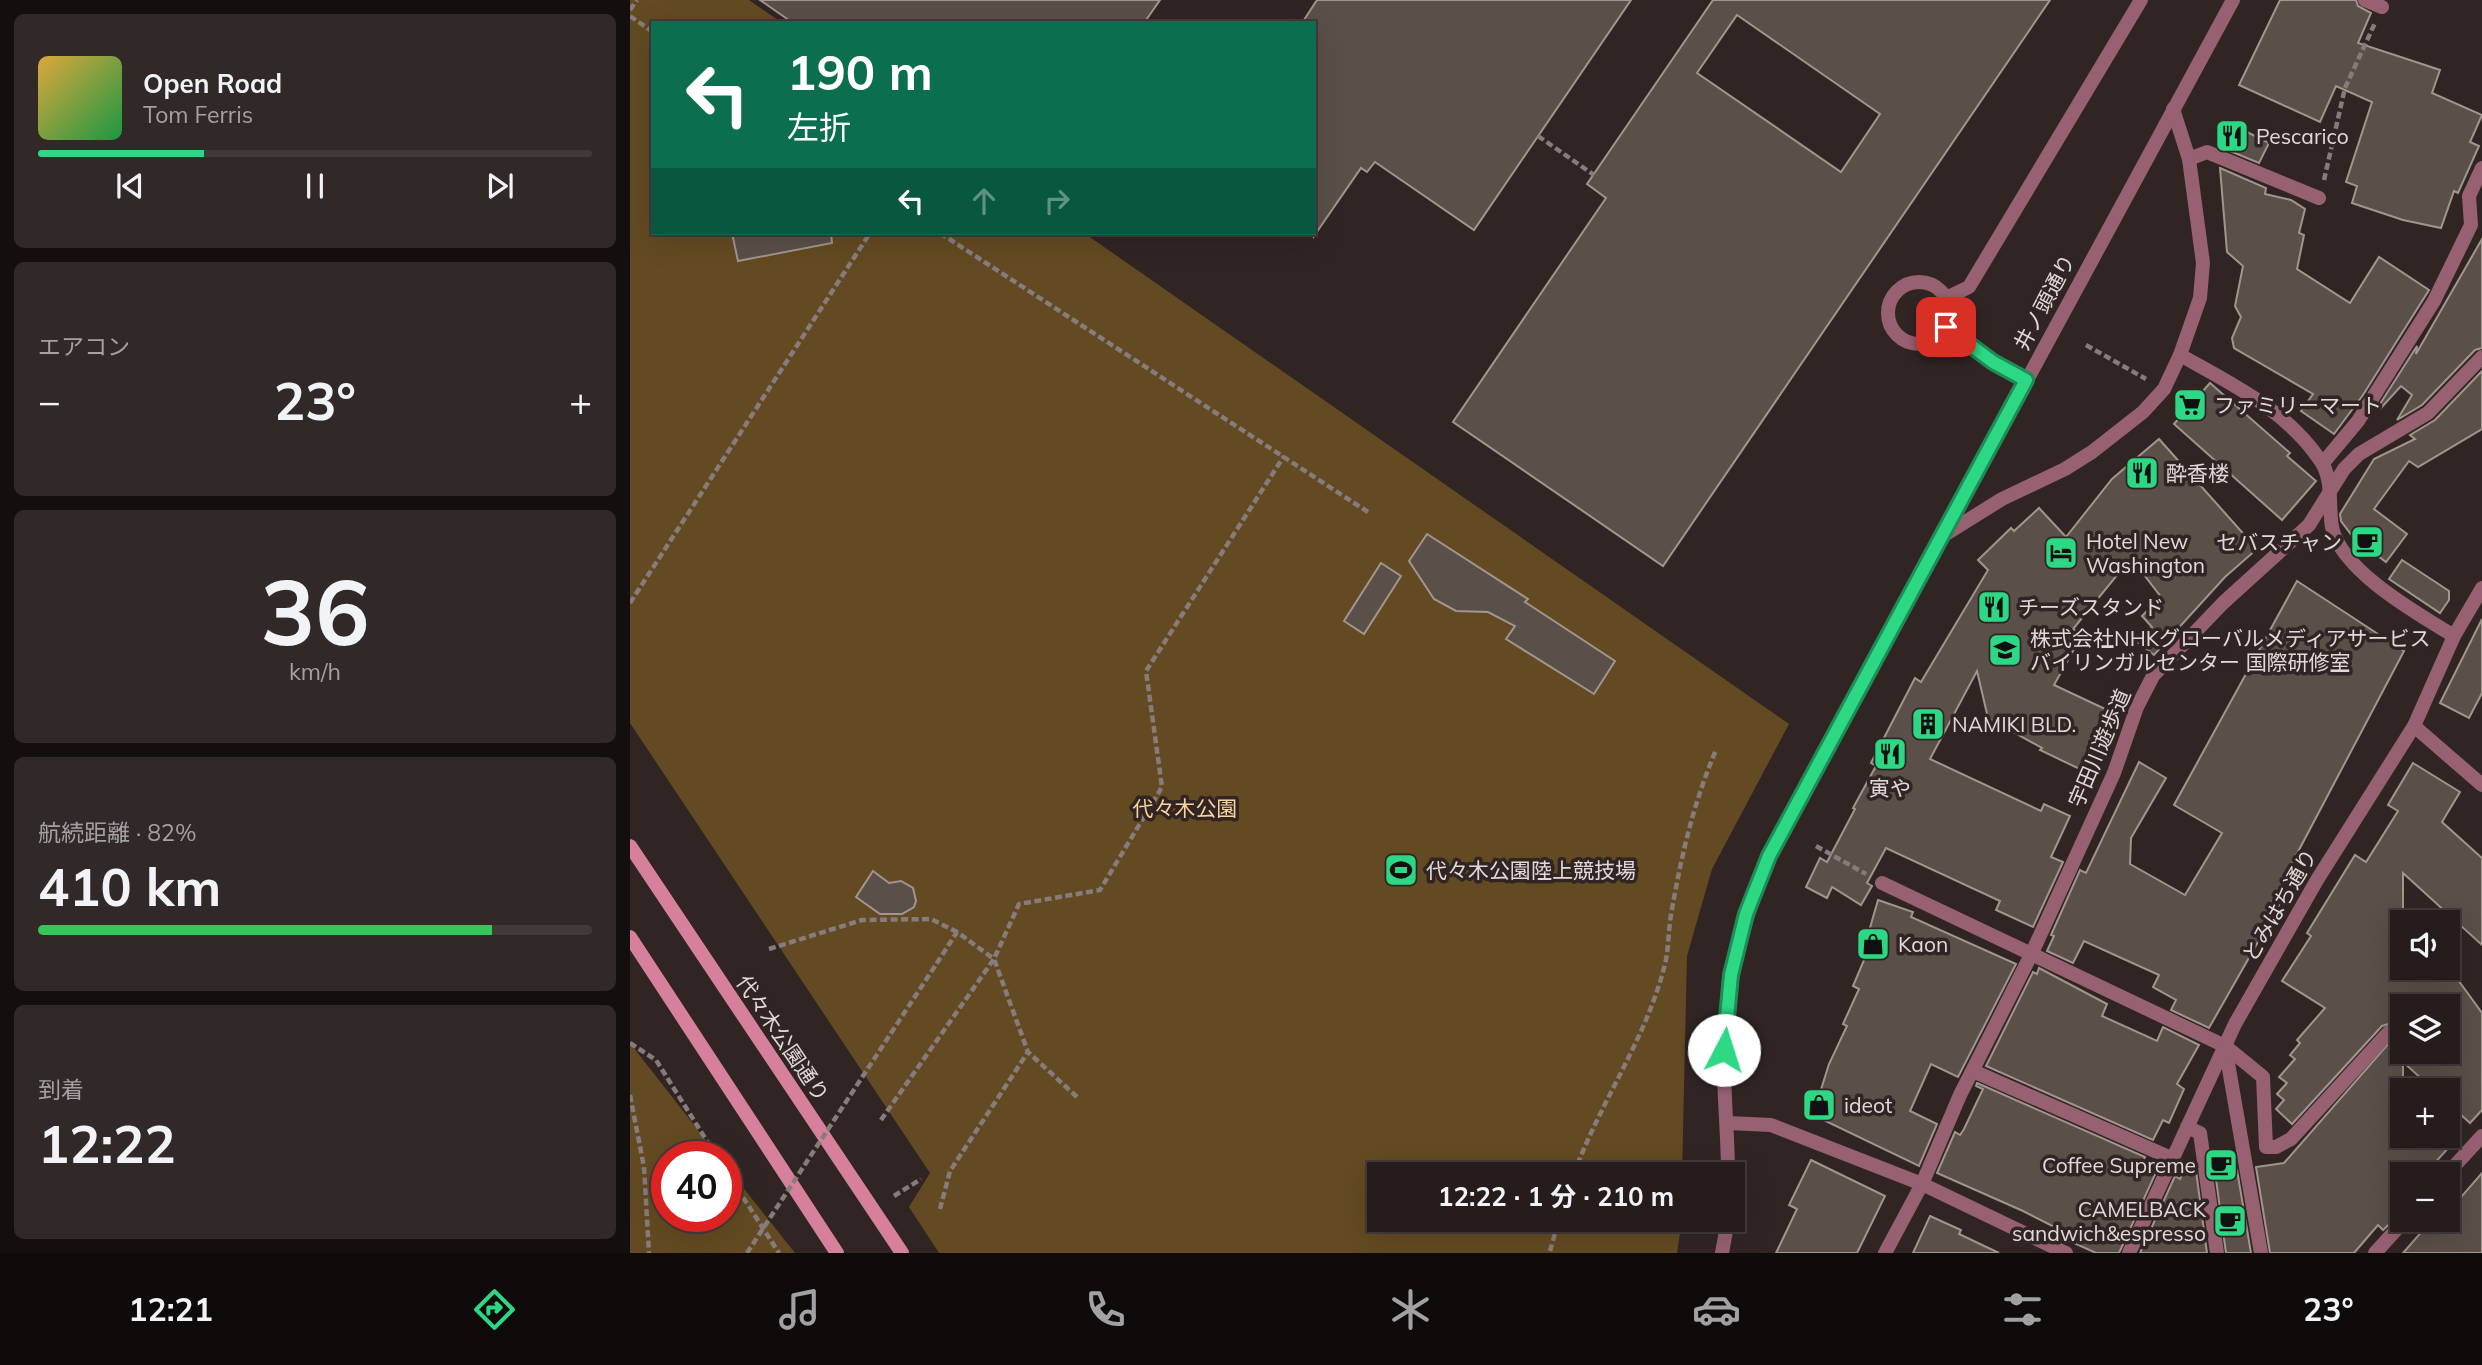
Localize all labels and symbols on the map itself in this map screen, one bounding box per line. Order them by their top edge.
restaurant icon: Pescarico [2213,117,2251,155]
place label: Pescarico [2256,123,2349,149]
street label: 井ノ頭通り [2008,250,2080,354]
pin [1916,297,1976,357]
supermarket icon: ファミリーマート [2171,386,2209,424]
place label: ファミリーマート [2214,392,2382,418]
restaurant icon: 酔香楼 [2123,454,2161,492]
place label: 酔香楼 [2166,460,2229,486]
cafe icon: セバスチャン [2348,523,2386,561]
place label: Hotel New Washington [2086,528,2205,578]
place label: セバスチャン [2216,529,2342,555]
hotel icon: Hotel New Washington [2042,534,2080,572]
restaurant icon: チーズスタンド [1975,588,2013,626]
place label: チーズスタンド [2018,594,2164,620]
place label: 株式会社NHKグローバルメディアサービス バイリンガルセンター 国際研修室 [2030,625,2430,675]
school or university icon: 株式会社NHKグローバルメディアサービス バイリンガルセンター 国際研修室 [1986,631,2024,669]
street label: 宇田川遊歩道 [2062,685,2136,811]
building icon: NAMIKI BLD. [1909,705,1947,743]
place label: NAMIKI BLD. [1952,711,2076,737]
restaurant icon: 寅や [1871,735,1909,773]
place label: 寅や [1869,775,1911,801]
park label: 代々木公園 [1133,795,1238,821]
street label: とみはち通り [2236,844,2322,966]
sports icon: 代々木公園陸上競技場 [1382,851,1420,889]
place label: 代々木公園陸上競技場 [1426,857,1636,883]
shop icon: Kaon [1854,925,1892,963]
place label: Kaon [1898,931,1948,957]
street label: 代々木公園通り [731,970,835,1106]
position arrow [1687,1013,1761,1087]
shop icon: ideot [1800,1086,1838,1124]
place label: ideot [1844,1092,1892,1118]
speed limit sign: 40 [651,1141,742,1232]
cafe icon: Coffee Supreme [2202,1146,2240,1184]
place label: Coffee Supreme [2042,1152,2196,1178]
place label: CAMELBACK sandwich&espresso [2012,1196,2207,1246]
cafe icon: CAMELBACK sandwich&espresso [2211,1202,2249,1240]

